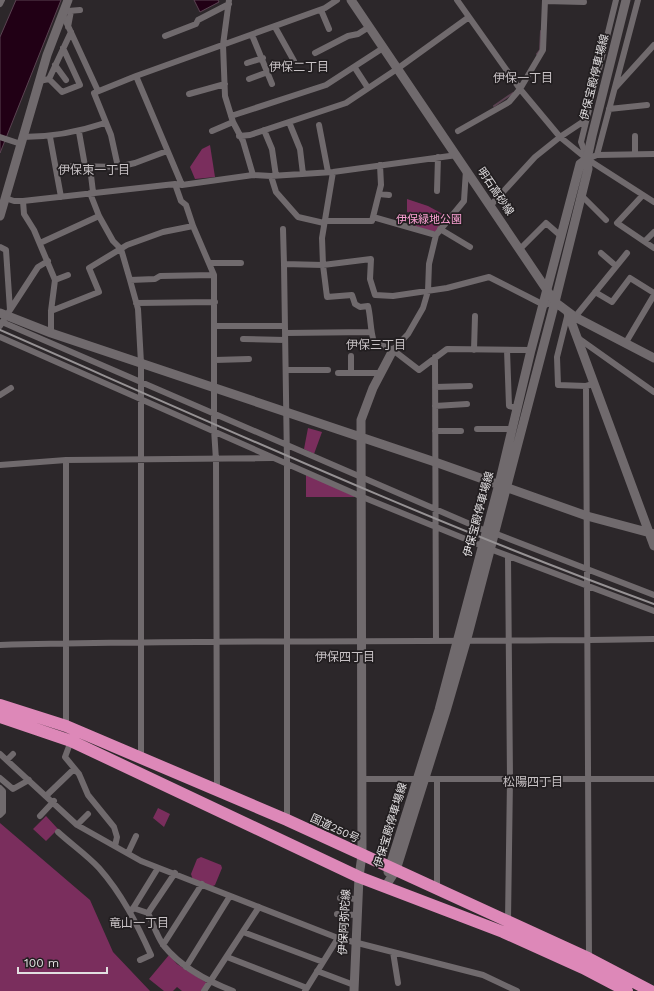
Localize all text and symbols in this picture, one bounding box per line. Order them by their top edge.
street label: 伊保宝殿停車場線 [578,33,611,121]
district label: 伊保二丁目 [269,60,329,74]
district label: 伊保一丁目 [493,71,553,85]
district label: 伊保東一丁目 [58,163,130,177]
street label: 明石高砂線 [475,165,516,218]
park label: 伊保緑地公園 [396,213,462,226]
district label: 伊保三丁目 [346,338,406,352]
street label: 伊保宝殿停車場線 [461,470,496,558]
district label: 伊保四丁目 [315,650,375,664]
district label: 松陽四丁目 [503,775,563,789]
street label: 伊保宝殿停車場線 [371,781,410,869]
street label: 国道250号 [308,811,361,845]
street label: 伊保阿弥陀線 [336,889,353,955]
district label: 竜山一丁目 [109,916,169,930]
scale bar [18,949,107,975]
text: 100 m [24,956,59,970]

